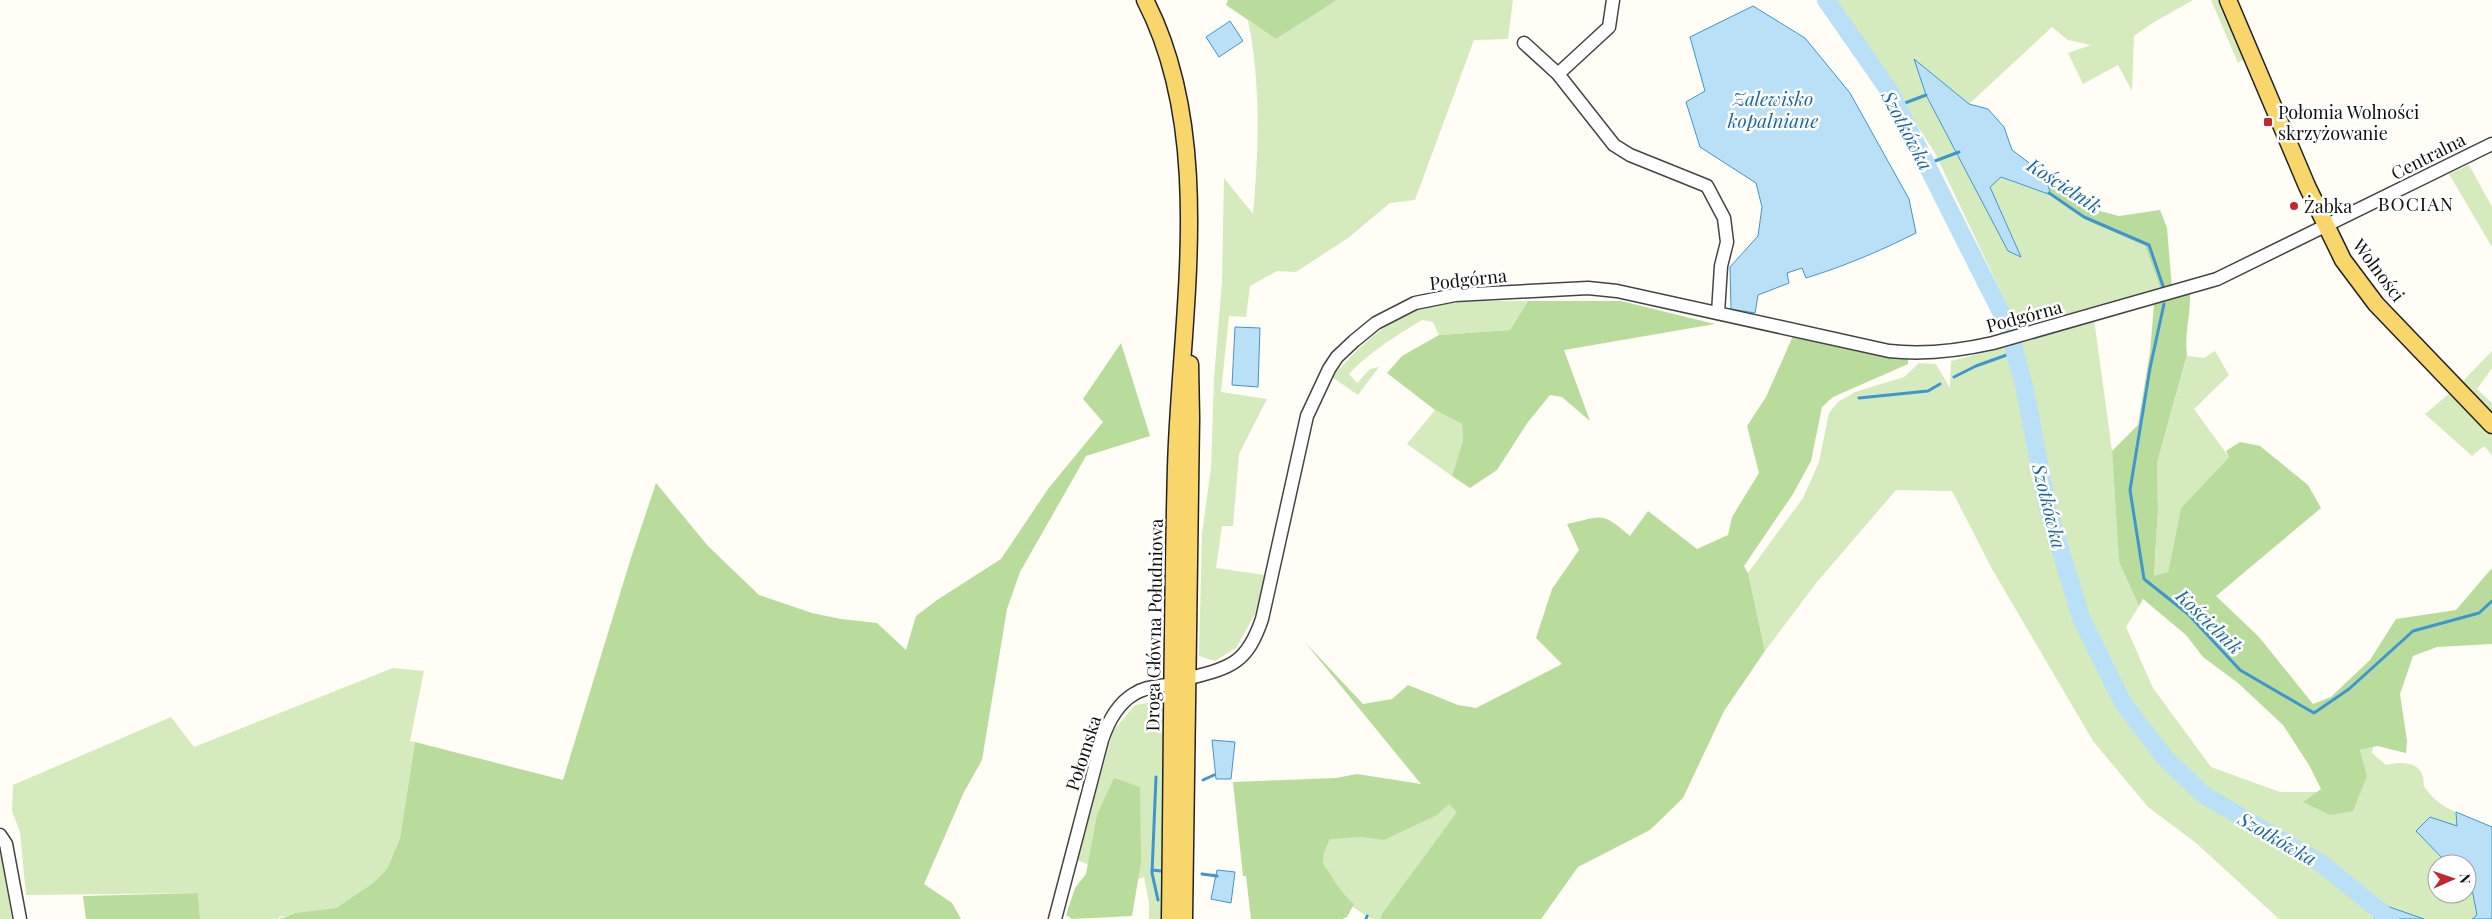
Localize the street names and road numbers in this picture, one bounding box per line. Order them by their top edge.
street label: Centralna [2387,127,2469,185]
street label: Wolności [2347,233,2410,306]
street label: Podgórna [1428,263,1508,295]
street label: Podgórna [1983,294,2065,338]
street label: Droga Główna Południowa [1140,518,1168,732]
street label: Połomska [1060,712,1106,794]

